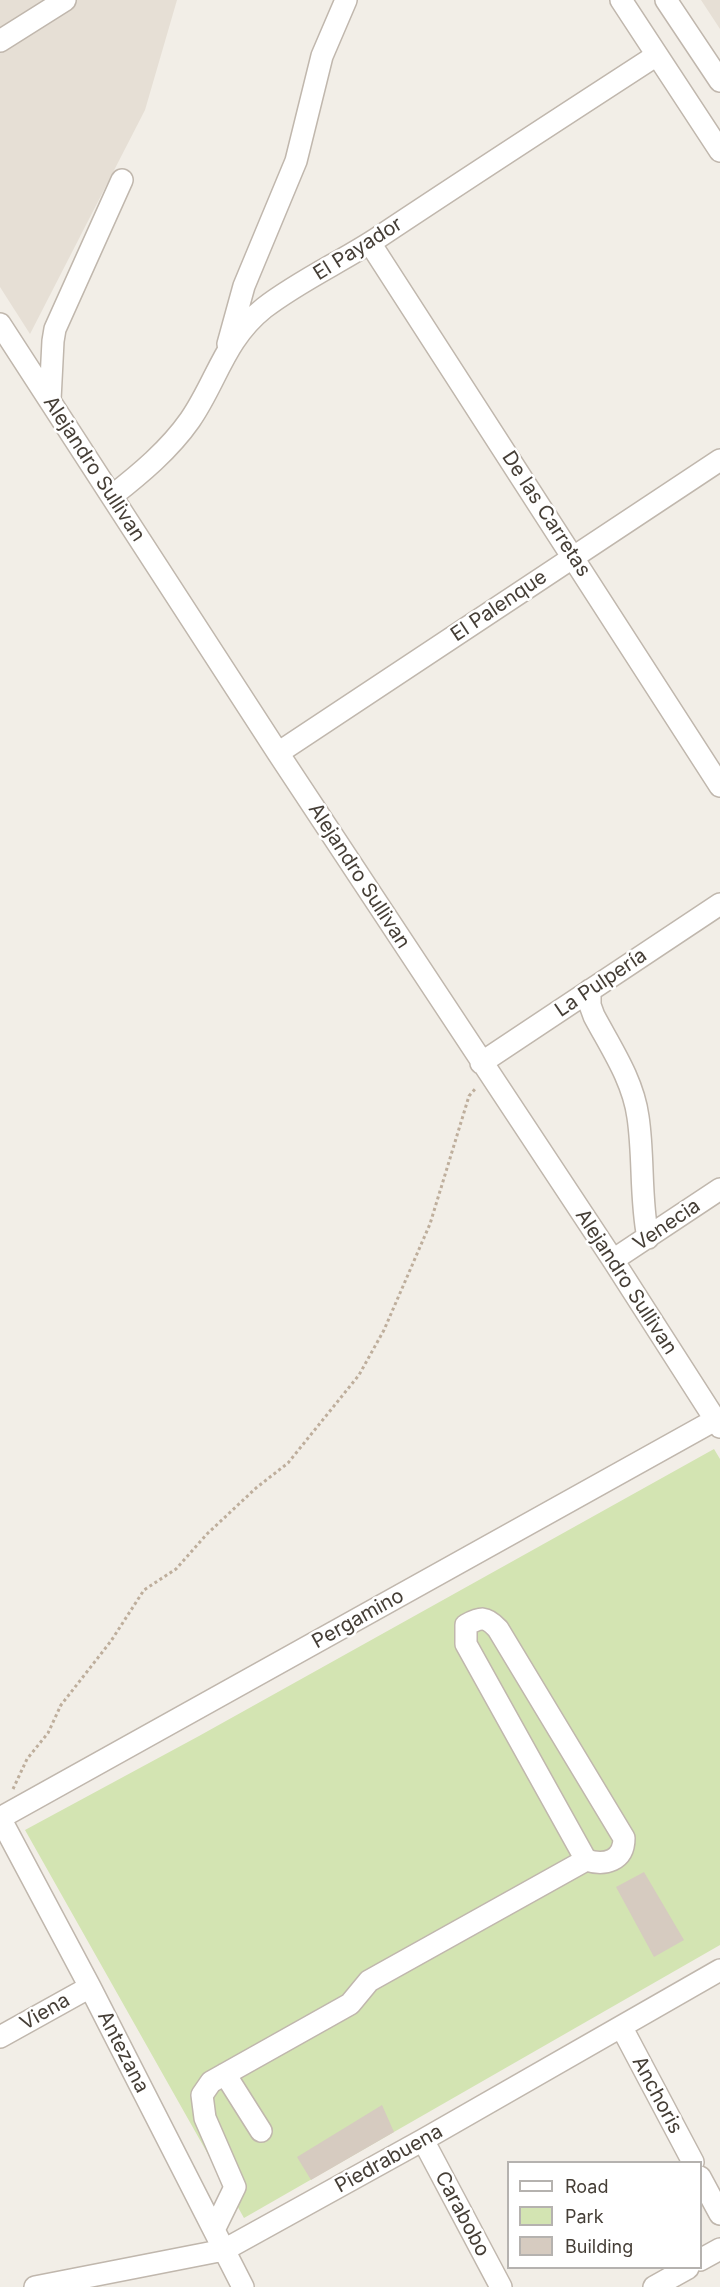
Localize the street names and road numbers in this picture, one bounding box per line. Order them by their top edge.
street label: El Payador [309,212,407,286]
street label: Alejandro Sullivan [38,392,150,546]
street label: De las Carretas [496,447,596,581]
street label: El Palenque [446,565,552,647]
street label: Alejandro Sullivan [303,799,415,953]
street label: La Pulpería [551,944,651,1022]
street label: Venecia [629,1194,705,1256]
street label: Alejandro Sullivan [570,1205,682,1359]
street label: Pergamino [308,1584,408,1654]
street label: Viena [16,1988,74,2036]
street label: Antezana [92,2007,154,2097]
street label: Anchoris [627,2052,687,2138]
street label: Piedrabuena [331,2120,447,2198]
street label: Carabobo [430,2167,494,2261]

